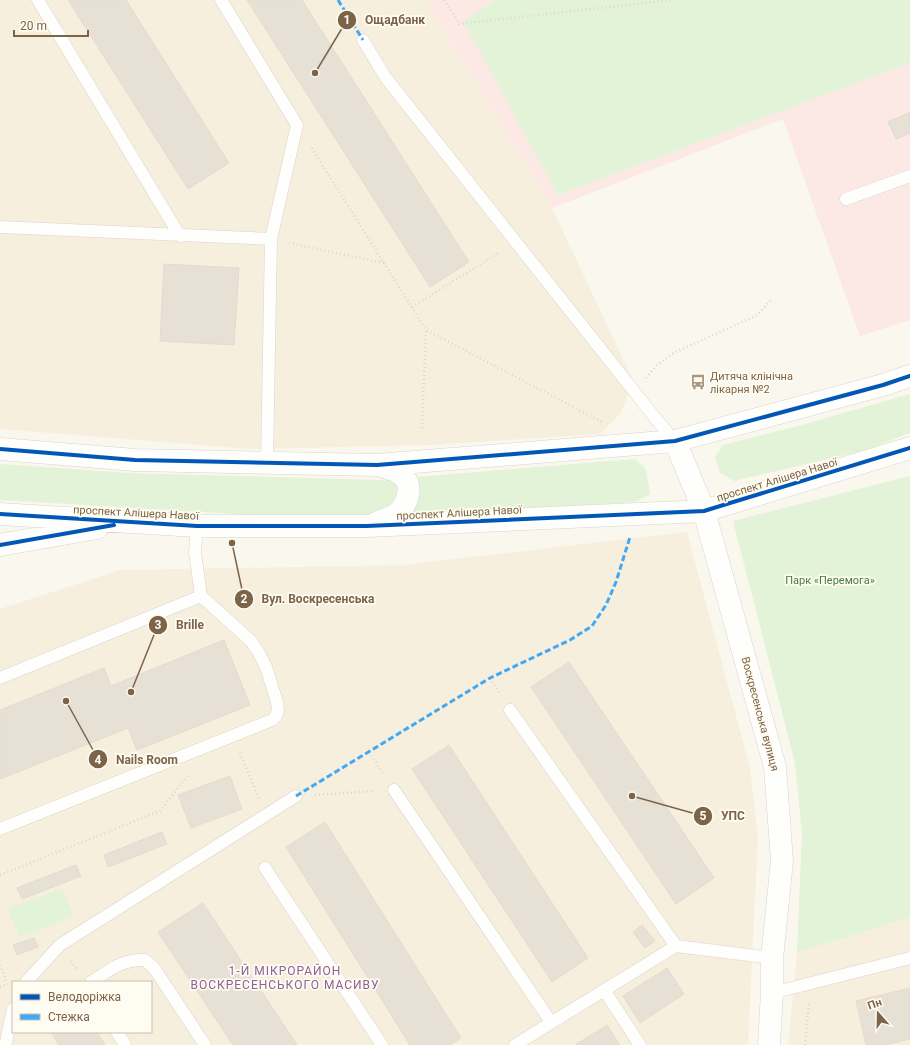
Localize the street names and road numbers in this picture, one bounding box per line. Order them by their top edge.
street label: проспект Алішера Навої [715,455,840,505]
street label: проспект Алішера Навої [73,503,200,523]
street label: проспект Алішера Навої [396,503,523,523]
street label: Воскресенська вулиця [738,655,782,773]

